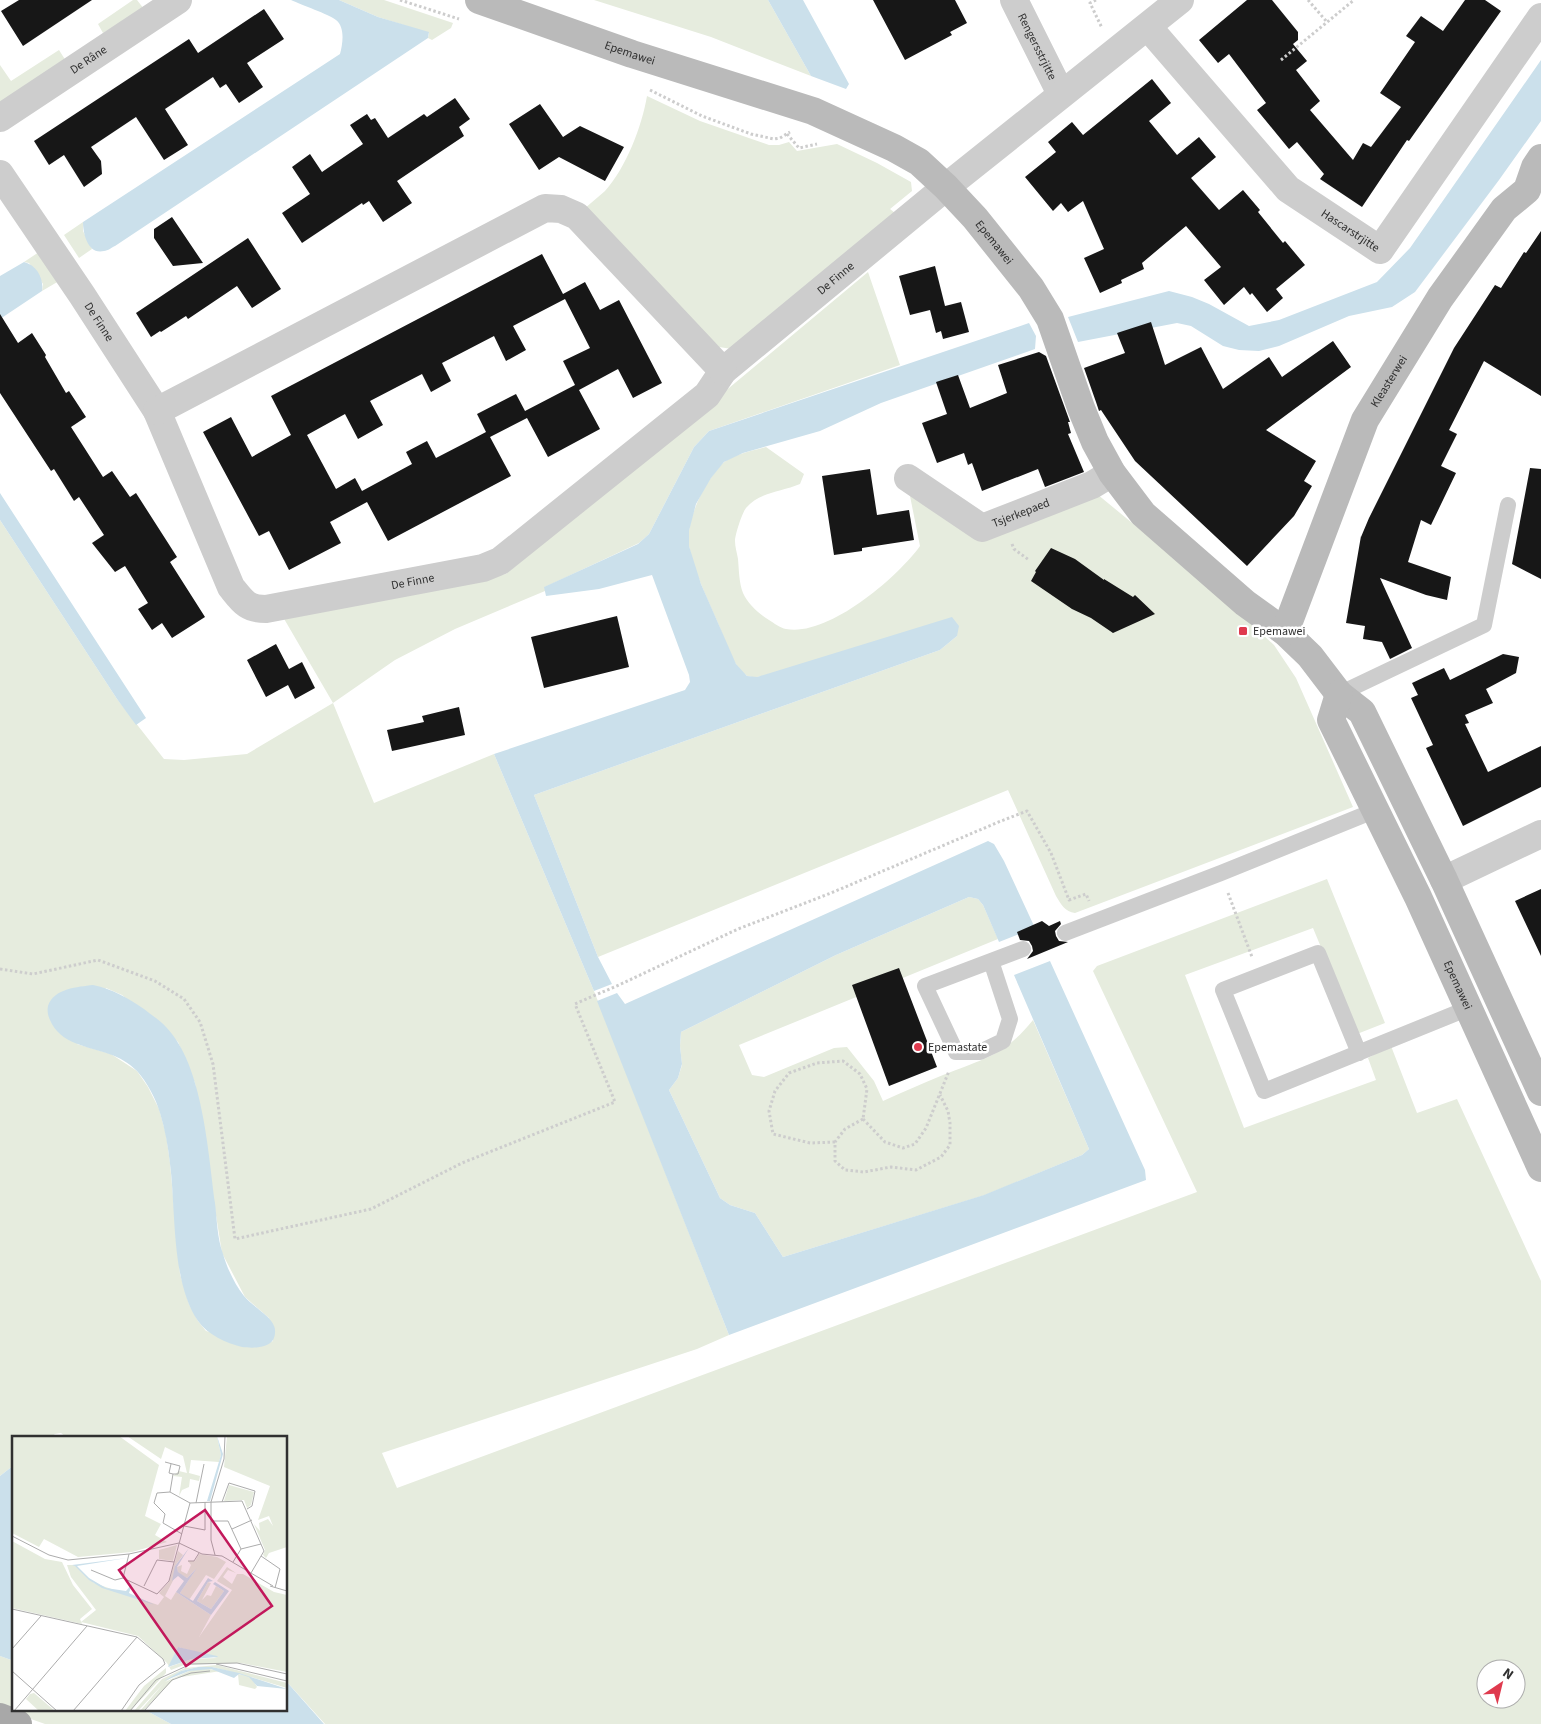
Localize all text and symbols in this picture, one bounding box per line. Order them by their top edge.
street label: Rengersstrjitte [1013,10,1061,83]
street label: Epemawei [602,37,657,70]
street label: De Râne [67,41,111,78]
street label: Hascarstrjitte [1317,205,1383,256]
street label: Epemawei [971,217,1017,268]
street label: De Finne [814,258,858,299]
street label: De Finne [80,299,118,345]
street label: Kleasterwei [1367,352,1412,411]
street label: Tsjerkepaed [990,494,1052,532]
street label: De Finne [390,569,436,594]
place label: Epemawei [1253,623,1305,640]
marker: Epemawei [1237,625,1249,637]
street label: Epemawei [1439,958,1476,1013]
place label: Epemastate [928,1039,987,1056]
marker: Epemastate [912,1041,924,1053]
inset map [12,1436,288,1712]
north arrow [1476,1659,1526,1709]
text: N [1498,1663,1517,1685]

